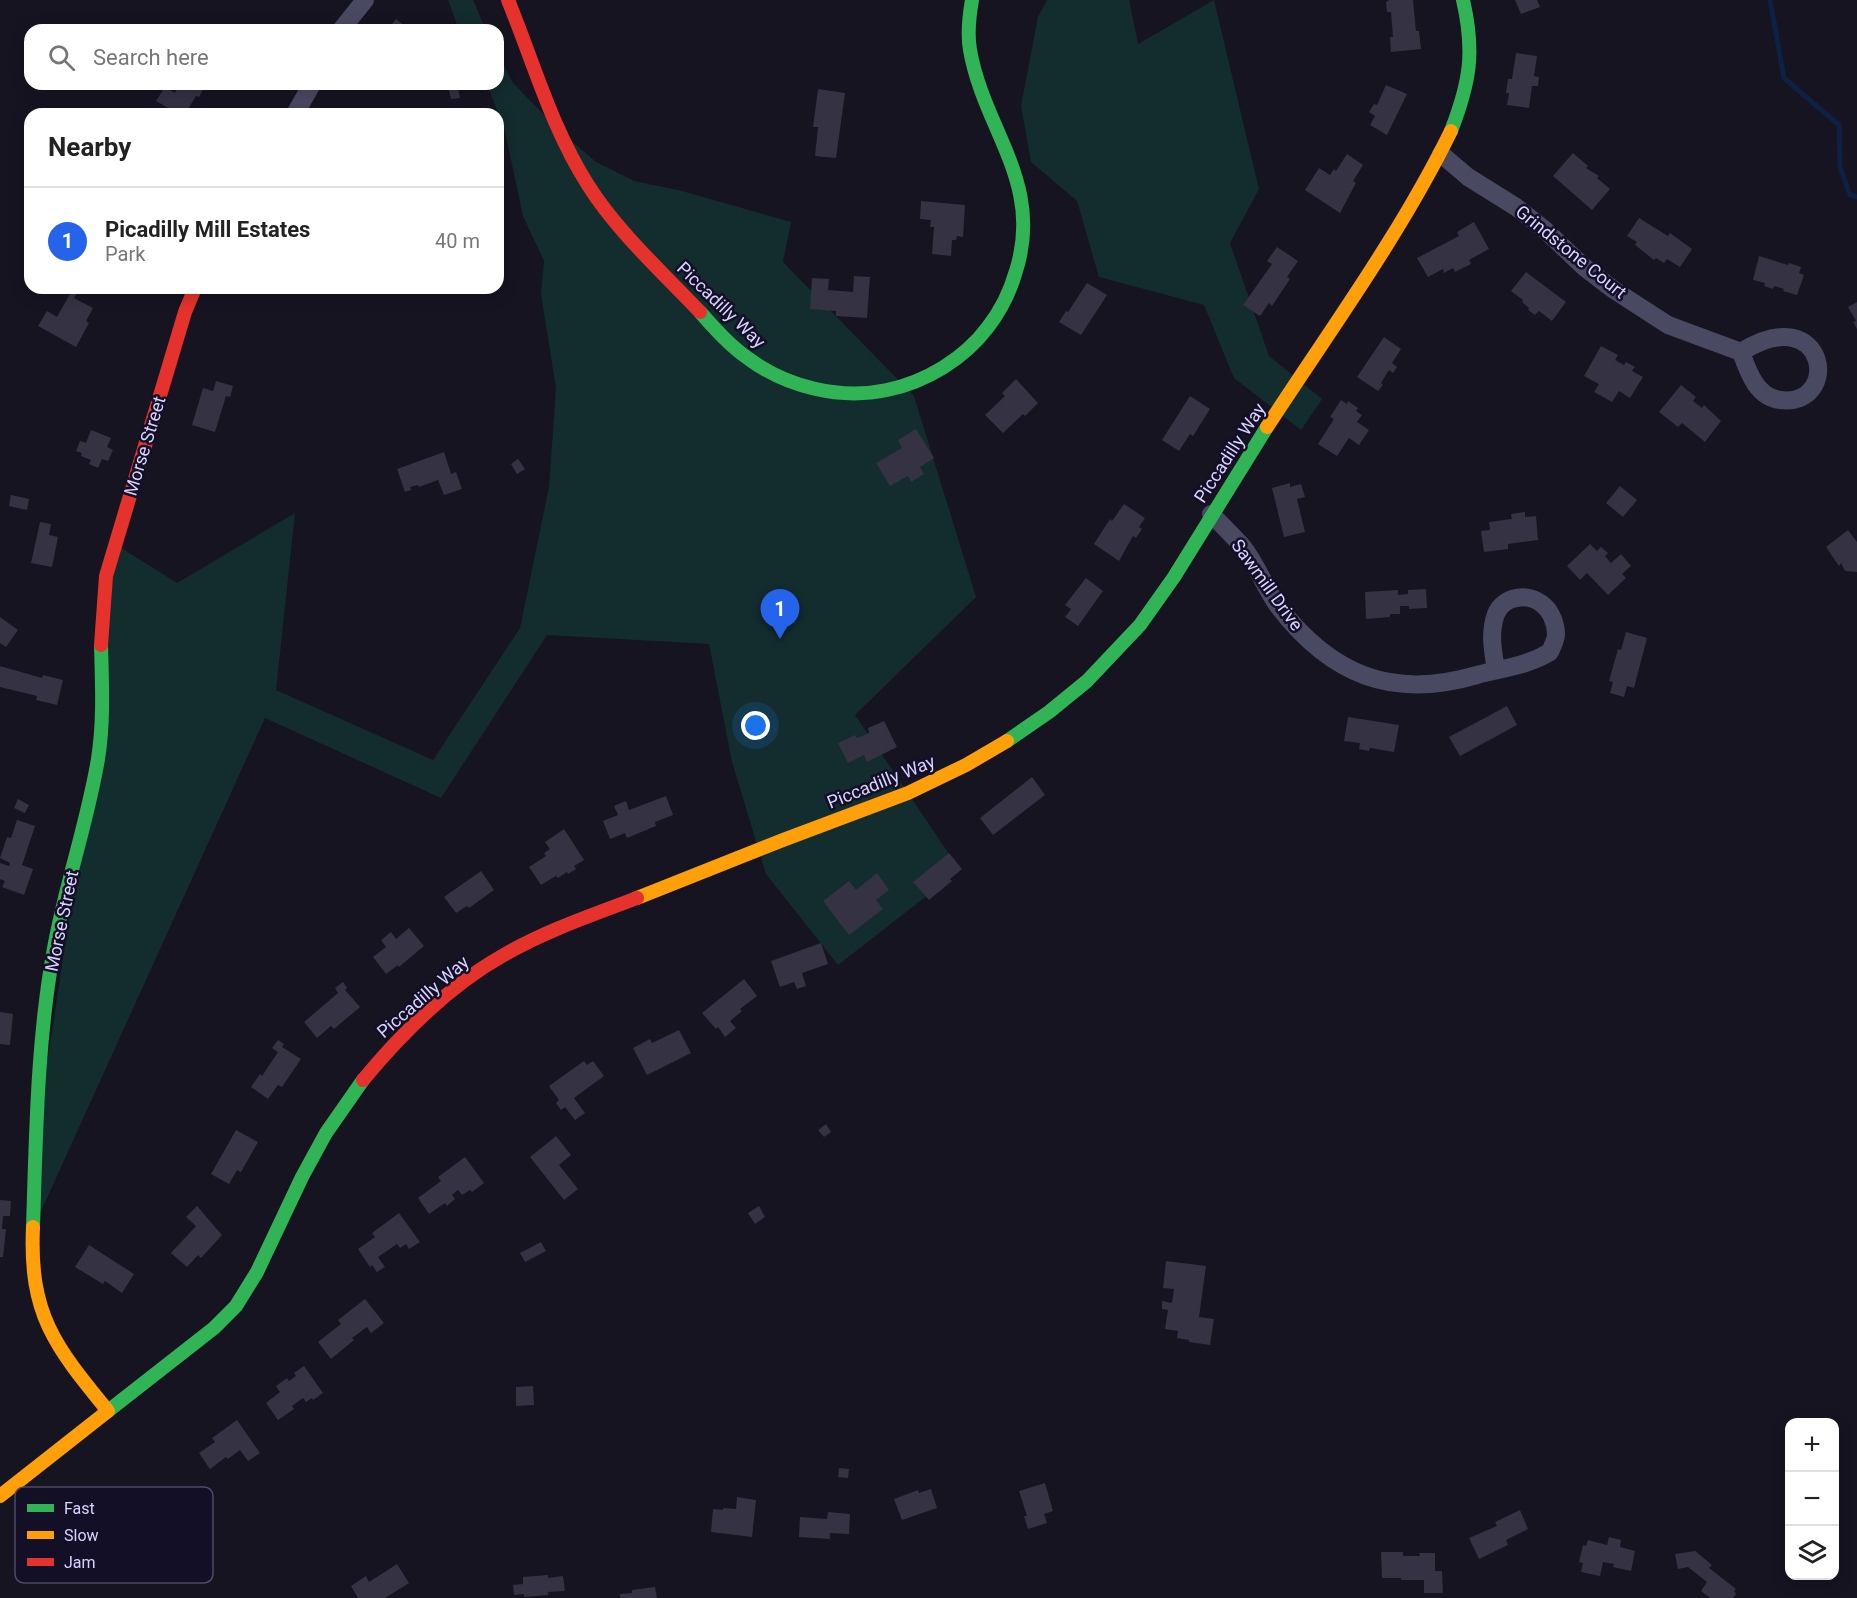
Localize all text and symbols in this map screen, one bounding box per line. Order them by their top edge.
search box [24,24,504,90]
icon: search [45,41,78,74]
text: Search here [93,45,209,70]
text: Nearby [48,132,131,162]
street label: Grindstone Court [1512,201,1631,303]
text: Picadilly Mill Estates [105,217,310,242]
text: 1 [62,229,73,253]
text: 40 m [435,229,480,253]
text: Park [105,242,145,266]
street label: Piccadilly Way [673,257,770,352]
street label: Morse Street [119,393,170,498]
street label: Piccadilly Way [1190,399,1270,506]
street label: Sawmill Drive [1227,535,1308,634]
pin: 1 [760,590,800,639]
your location [741,711,770,740]
street label: Piccadilly Way [824,750,938,813]
street label: Morse Street [41,868,82,973]
street label: Piccadilly Way [373,951,473,1042]
map controls [1785,1418,1839,1580]
button: + [1785,1418,1839,1472]
button: − [1785,1472,1839,1526]
legend [15,1487,213,1583]
text: Fast [64,1499,95,1518]
text: Slow [64,1526,99,1545]
button: layers [1785,1526,1839,1580]
text: Jam [64,1553,96,1572]

